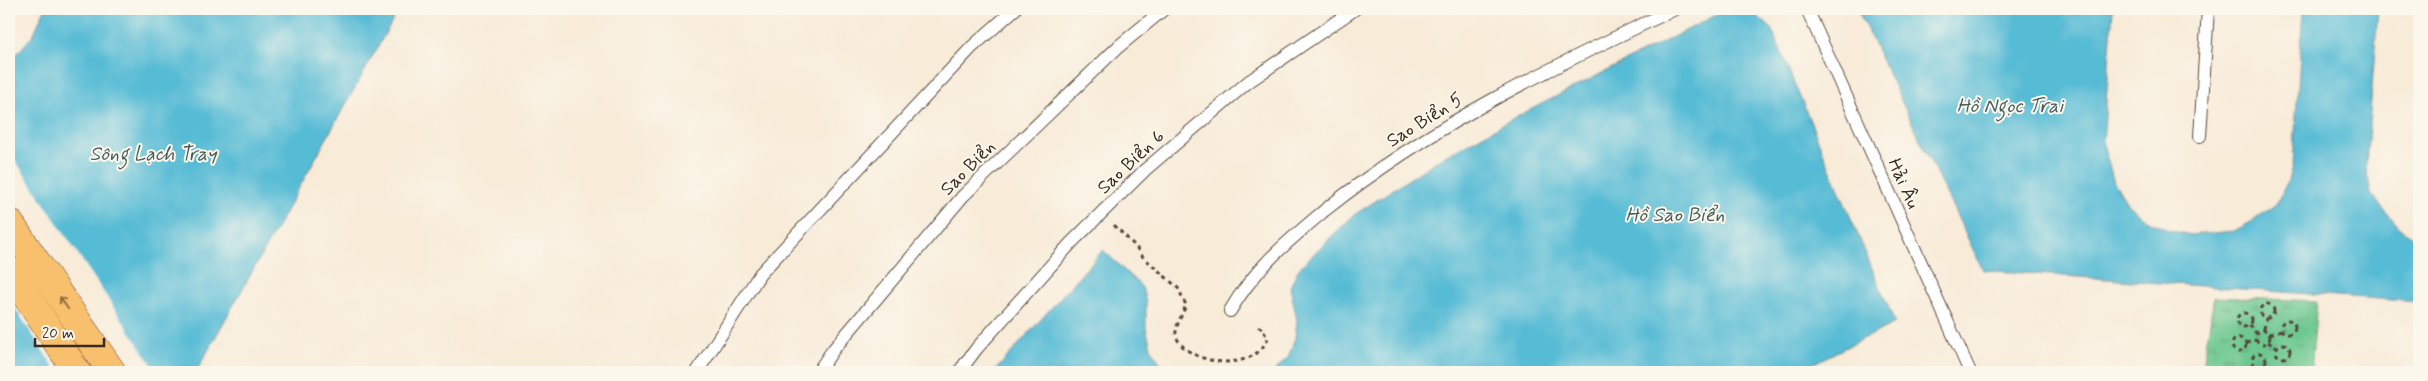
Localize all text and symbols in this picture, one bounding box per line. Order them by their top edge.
street label: Sao Biển 5 [1382,87,1468,153]
water label: Hồ Ngọc Trai [1957,93,2065,122]
street label: Sao Biển 6 [1092,124,1170,200]
street label: Sao Biển [935,135,1001,201]
water label: Sông Lạch Tray [89,141,218,170]
street label: Hải Âu [1882,155,1926,213]
water label: Hồ Sao Biển [1625,202,1725,229]
one-way arrow [59,296,70,310]
scale bar [35,316,104,348]
text: 20 m [42,324,74,344]

